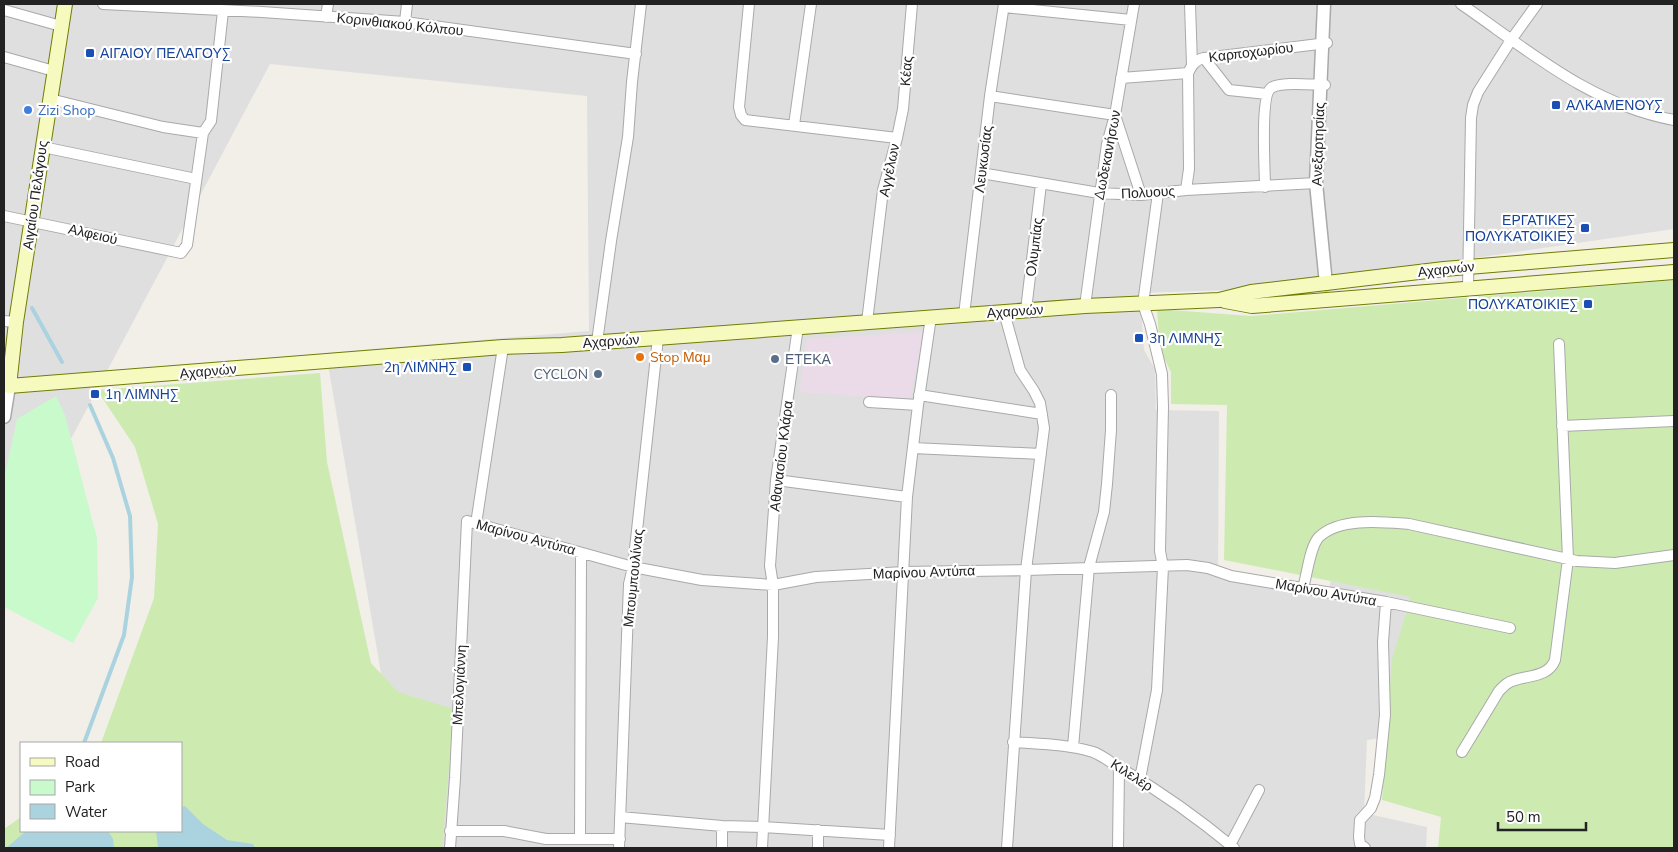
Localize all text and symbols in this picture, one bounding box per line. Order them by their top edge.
street label: Κορινθιακού Κόλπου [336,8,464,41]
street label: Καρποχωρίου [1208,38,1295,67]
place label: ΑΙΓΑΙΟΥ ΠΕΛΑΓΟΥΣ [100,44,230,63]
marker: ΑΙΓΑΙΟΥ ΠΕΛΑΓΟΥΣ [84,47,96,59]
street label: Κέας [896,55,917,87]
place label: ΑΛΚΑΜΕΝΟΥΣ [1566,96,1663,115]
marker: ΑΛΚΑΜΕΝΟΥΣ [1550,99,1562,111]
place label: Zizi Shop [38,101,95,120]
street label: Ανεξαρτησίας [1308,101,1329,186]
marker: Zizi Shop [22,104,34,116]
street label: Δωδεκανήσων [1089,108,1126,202]
street label: Λευκωσίας [970,124,997,194]
street label: Αιγαίου Πελάγους [18,139,53,251]
street label: Αγγέλων [875,142,904,199]
street label: Πολυους [1120,182,1176,203]
place label: ΕΡΓΑΤΙΚΕΣ ΠΟΛΥΚΑΤΟΙΚΙΕΣ [1465,211,1575,246]
street label: Ολυμπίας [1021,216,1048,278]
street label: Αλφειού [66,220,119,249]
marker: ΕΡΓΑΤΙΚΕΣ ΠΟΛΥΚΑΤΟΙΚΙΕΣ [1579,222,1591,234]
street label: Αχαρνών [1417,257,1475,282]
place label: ΠΟΛΥΚΑΤΟΙΚΙΕΣ [1468,295,1578,314]
marker: ΠΟΛΥΚΑΤΟΙΚΙΕΣ [1582,298,1594,310]
street label: Αχαρνών [986,300,1044,323]
place label: 3η ΛΙΜΝΗΣ [1149,329,1222,348]
street label: Αχαρνών [582,330,640,353]
marker: 3η ΛΙΜΝΗΣ [1133,332,1145,344]
place label: Stop Μαμ [650,348,711,367]
place label: ΕΤΕΚΑ [785,350,832,369]
marker: Stop Μαμ [634,351,646,363]
marker: ΕΤΕΚΑ [769,353,781,365]
place label: 2η ΛΙΜΝΗΣ [384,358,457,377]
street label: Αχαρνών [179,360,237,383]
marker: 2η ΛΙΜΝΗΣ [461,361,473,373]
place label: CYCLON [533,365,588,384]
marker: CYCLON [592,368,604,380]
place label: 1η ΛΙΜΝΗΣ [105,385,178,404]
marker: 1η ΛΙΜΝΗΣ [89,388,101,400]
street label: Αθανασίου Κλάρα [765,400,798,512]
street label: Μαρίνου Αντύπα [474,515,578,560]
street label: Μπουμπουλίνας [619,528,648,628]
street label: Μαρίνου Αντύπα [872,561,976,584]
street label: Μαρίνου Αντύπα [1274,574,1378,611]
street label: Μπελογιάννη [448,644,471,726]
legend [20,742,182,832]
text: Road [65,752,100,772]
street label: Κιλελέρ [1107,755,1157,796]
text: Park [65,777,95,797]
scale bar [1498,800,1586,832]
text: Water [65,802,108,822]
text: 50 m [1506,807,1541,827]

